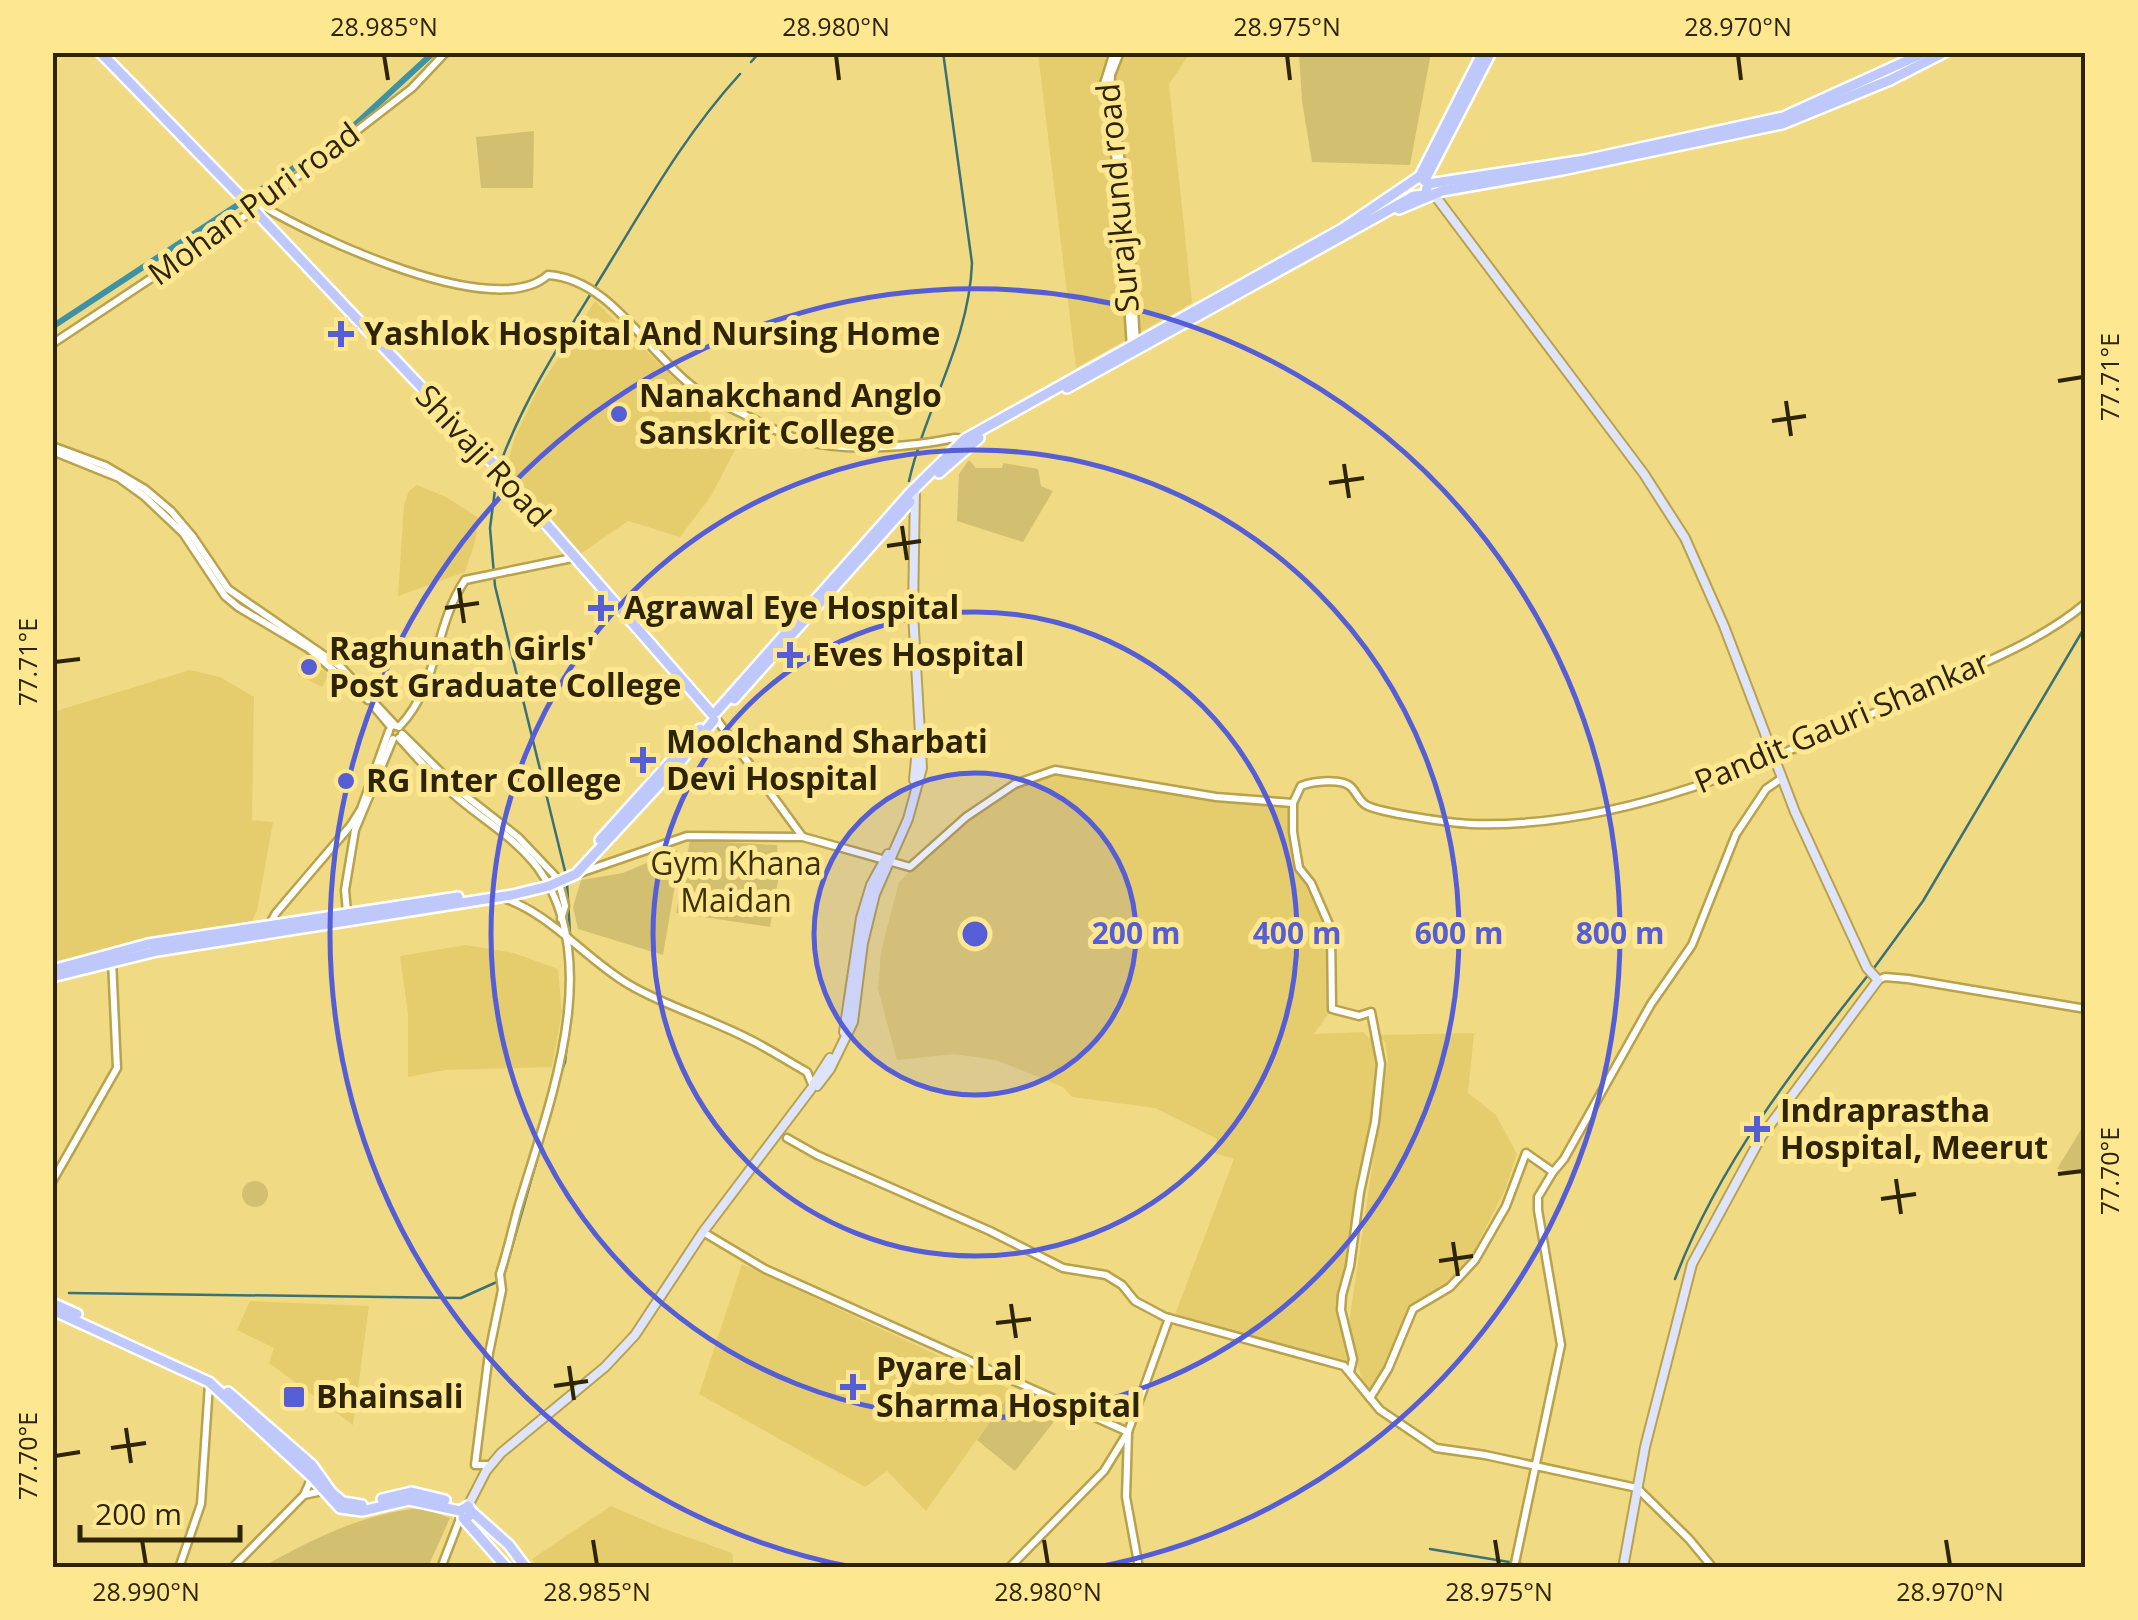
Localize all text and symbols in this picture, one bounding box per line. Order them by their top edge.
text: 28.985°N [330,9,438,43]
text: 28.980°N [782,9,890,43]
text: 28.975°N [1233,9,1341,43]
text: 28.970°N [1684,9,1792,43]
street label: Surajkund road [1085,82,1148,314]
street label: Mohan Puri road [139,112,367,294]
place label: Yashlok Hospital And Nursing Home [364,311,940,354]
marker: Yashlok Hospital And Nursing Home [328,321,354,347]
text: 77.71°E [2092,333,2126,421]
place label: Nanakchand Anglo Sanskrit College [639,373,942,453]
street label: Shivaji Road [407,375,561,535]
marker: Nanakchand Anglo Sanskrit College [608,403,630,425]
place label: Agrawal Eye Hospital [624,585,959,628]
marker: Agrawal Eye Hospital [588,595,614,621]
text: 77.71°E [10,618,44,706]
place label: Raghunath Girls' Post Graduate College [329,626,681,706]
place label: Eves Hospital [812,632,1024,675]
street label: Pandit Gauri Shankar [1687,639,1995,802]
marker: Eves Hospital [777,642,803,668]
marker: Raghunath Girls' Post Graduate College [298,656,320,678]
place label: Moolchand Sharbati Devi Hospital [666,719,988,799]
marker: Moolchand Sharbati Devi Hospital [630,747,656,773]
place label: RG Inter College [366,758,622,801]
marker: RG Inter College [335,770,357,792]
park label: Gym Khana Maidan [650,841,822,921]
text: 200 m [1092,912,1180,953]
text: 400 m [1253,912,1341,953]
text: 600 m [1415,912,1503,953]
text: 800 m [1576,912,1664,953]
centre of rings [957,916,993,952]
place label: Indraprastha Hospital, Meerut [1780,1088,2048,1168]
marker: Indraprastha Hospital, Meerut [1744,1116,1770,1142]
text: 77.70°E [2092,1127,2126,1215]
place label: Pyare Lal Sharma Hospital [876,1346,1141,1426]
place label: Bhainsali [316,1374,463,1417]
marker: Pyare Lal Sharma Hospital [840,1374,866,1400]
marker: Bhainsali [281,1384,307,1410]
text: 77.70°E [10,1412,44,1500]
scale bar [80,1480,240,1542]
text: 200 m [95,1493,182,1534]
text: 28.990°N [92,1574,200,1608]
text: 28.985°N [543,1574,651,1608]
text: 28.980°N [994,1574,1102,1608]
text: 28.975°N [1445,1574,1553,1608]
text: 28.970°N [1896,1574,2004,1608]

